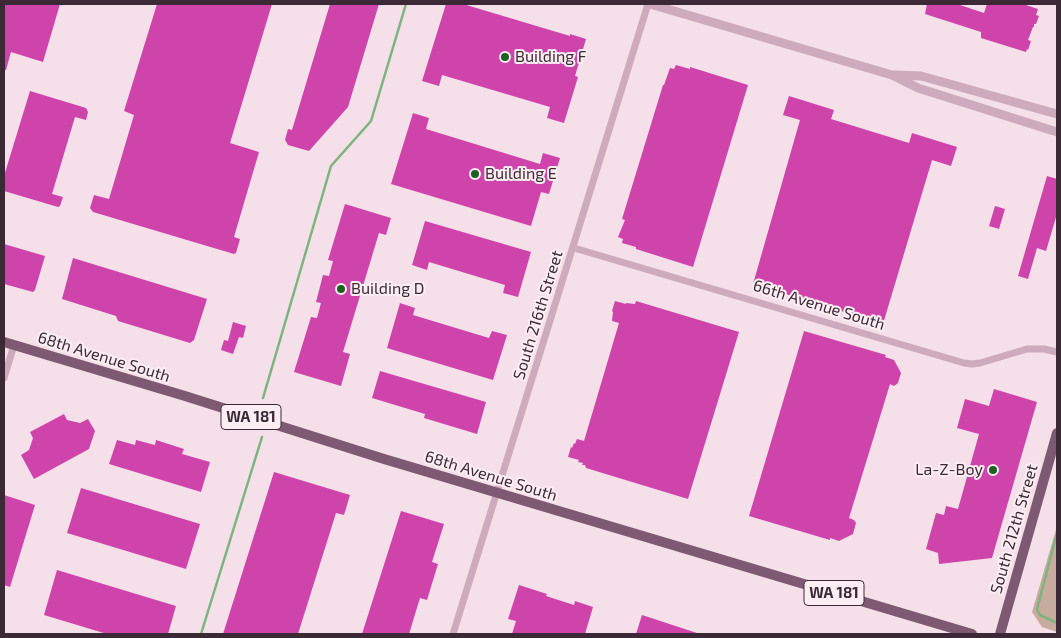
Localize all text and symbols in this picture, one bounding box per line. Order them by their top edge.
place label: Building F [515,47,586,67]
marker: Building F [499,51,511,63]
place label: Building E [485,164,557,184]
marker: Building E [469,168,481,180]
street label: South 216th Street [509,248,567,382]
street label: 66th Avenue South [751,276,887,334]
place label: Building D [351,279,424,299]
marker: Building D [335,283,347,295]
street label: 68th Avenue South [35,328,173,386]
road number: WA 181 [221,404,281,430]
street label: 68th Avenue South [422,447,560,505]
place label: La-Z-Boy [915,460,983,480]
street label: South 212th Street [986,462,1042,596]
marker: La-Z-Boy [987,464,999,476]
road number: WA 181 [804,580,864,606]

